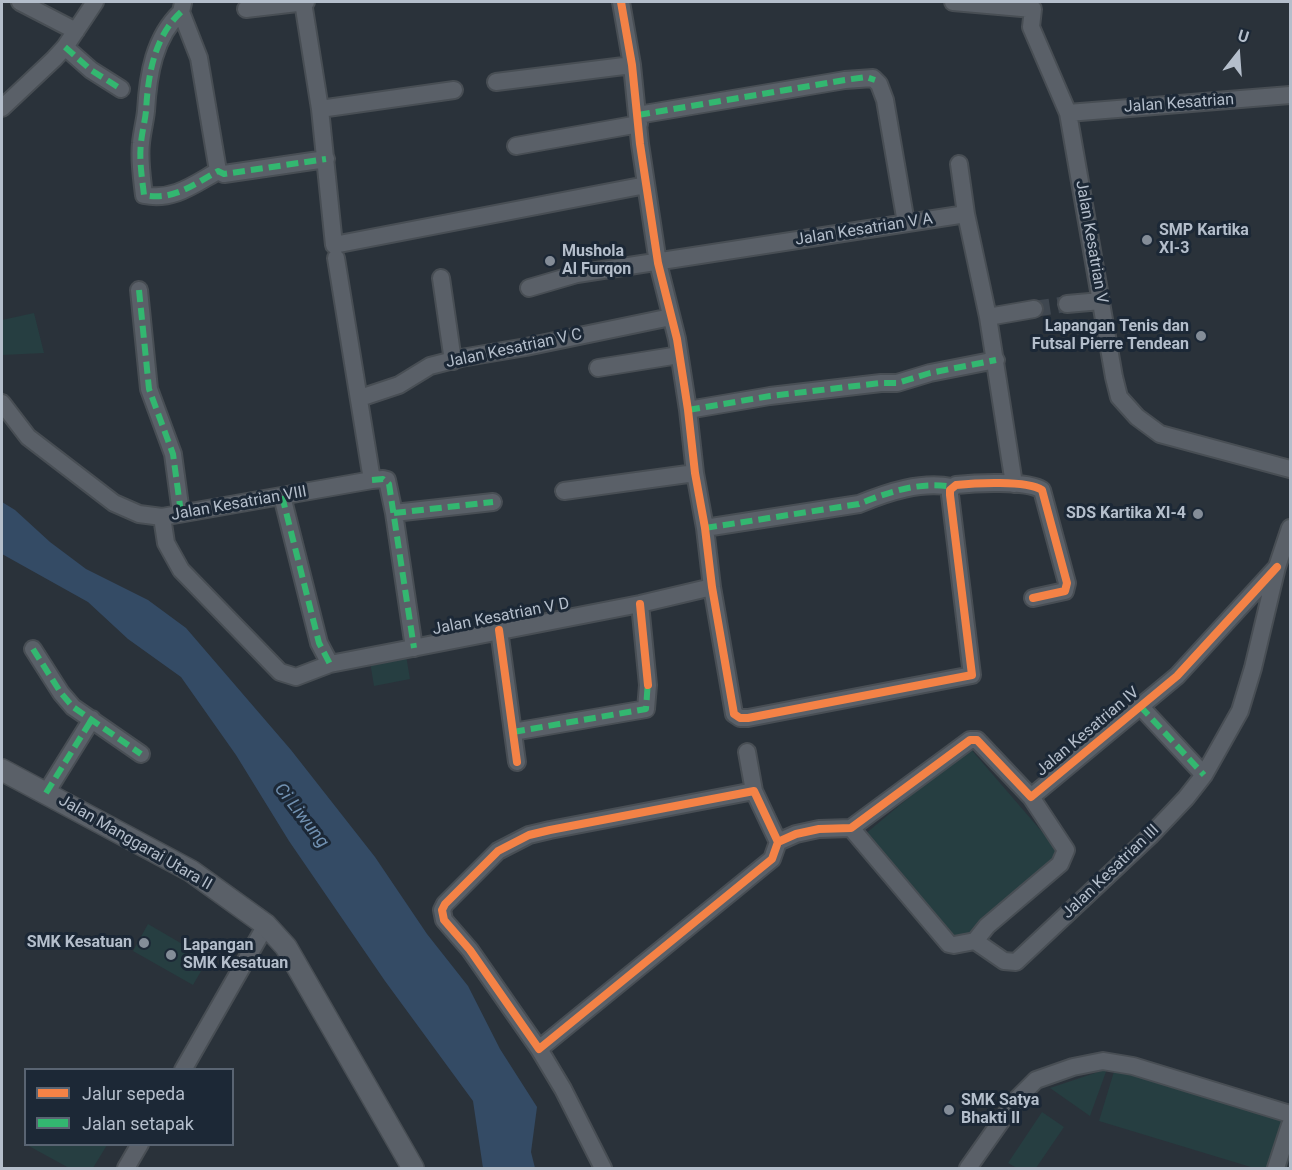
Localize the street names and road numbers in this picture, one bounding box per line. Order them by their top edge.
street label: Jalan Kesatrian [1123,91,1235,117]
street label: Jalan Kesatrian V [1071,179,1111,305]
street label: Jalan Kesatrian V A [794,210,934,250]
street label: Jalan Kesatrian V C [444,325,584,373]
street label: Jalan Kesatrian VIII [170,483,308,525]
street label: Jalan Kesatrian V D [431,594,571,640]
street label: Jalan Kesatrian IV [1032,683,1144,781]
street label: Jalan Manggarai Utara II [55,791,215,895]
street label: Jalan Kesatrian III [1059,821,1163,923]

